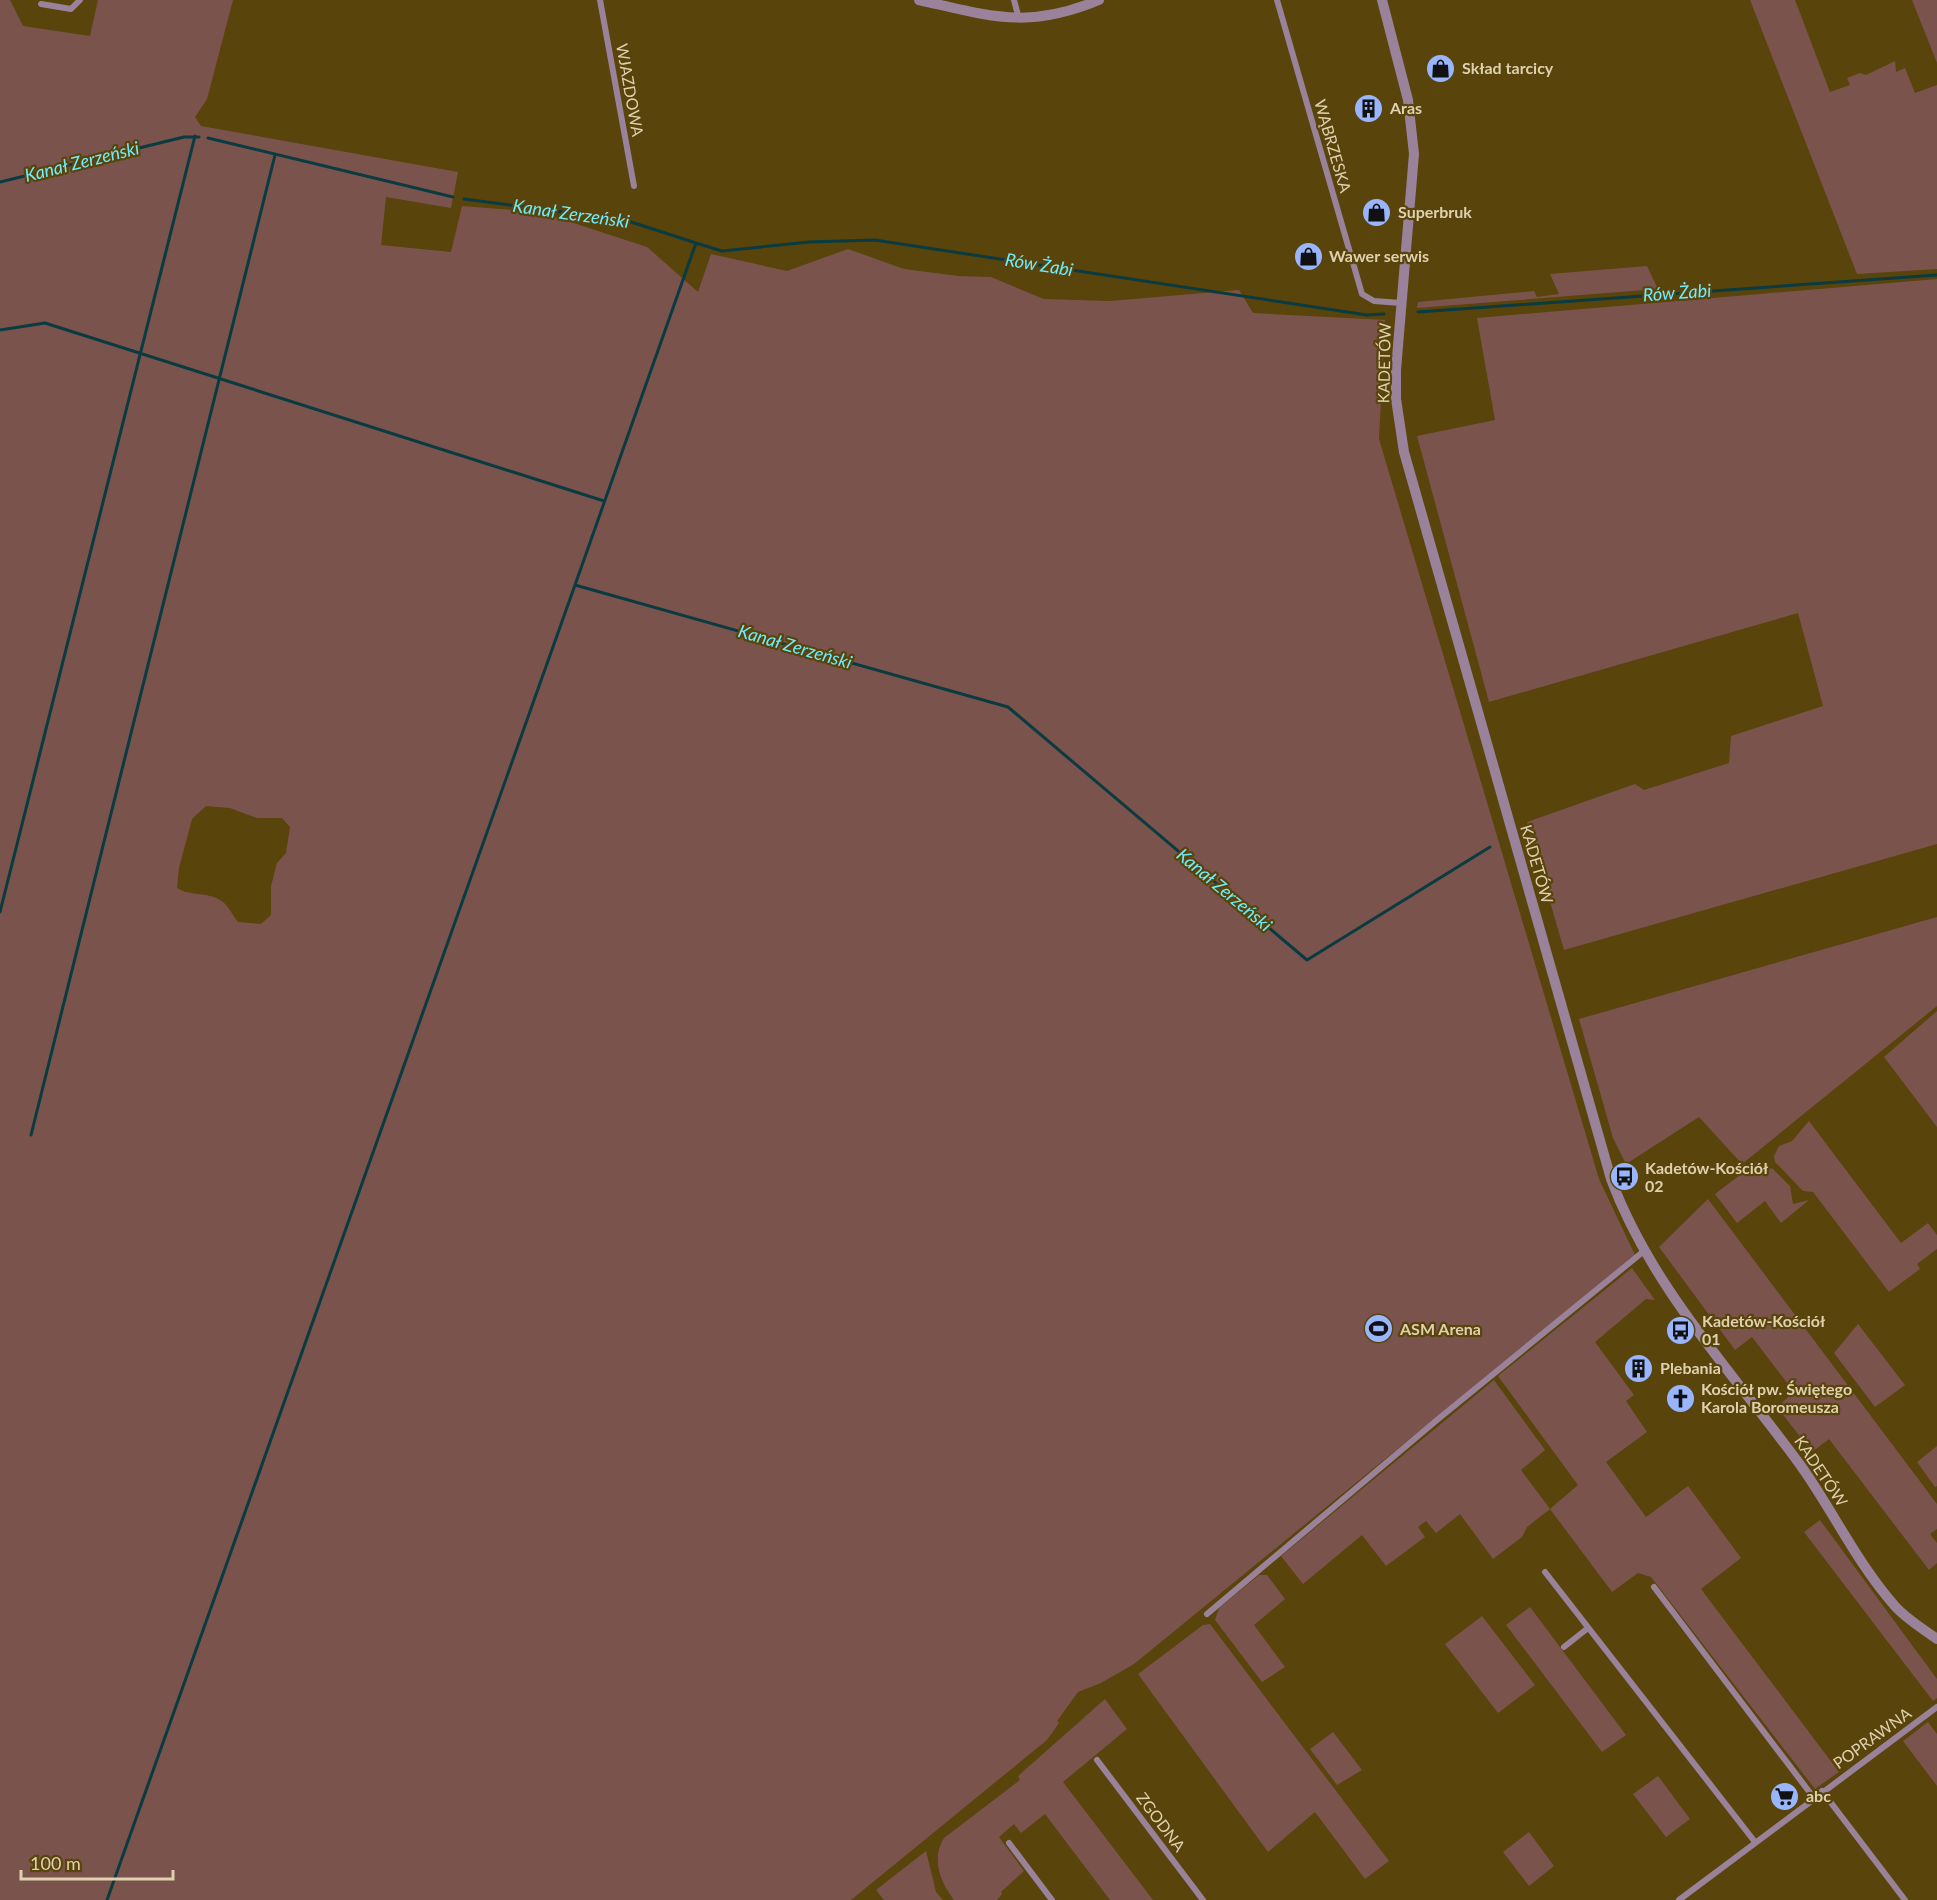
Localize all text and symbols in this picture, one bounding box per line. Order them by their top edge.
street label: WJAZDOWA [613,42,648,138]
shop icon: Skład tarcicy [1425,52,1457,84]
place label: Skład tarcicy [1462,58,1554,77]
building icon: Aras [1353,92,1385,124]
street label: WĄBRZESKA [1311,97,1356,195]
place label: Aras [1389,98,1422,117]
water label: Kanał Zerzeński [22,136,141,186]
water label: Kanał Zerzeński [512,194,631,232]
shop icon: Superbruk [1361,196,1393,228]
place label: Superbruk [1398,202,1472,221]
shop icon: Wawer serwis [1292,240,1324,272]
place label: Wawer serwis [1329,246,1429,265]
water label: Rów Żabi [1004,248,1075,280]
water label: Rów Żabi [1642,279,1712,305]
street label: KADETÓW [1373,322,1394,404]
water label: Kanał Zerzeński [736,619,855,673]
street label: KADETÓW [1517,822,1558,906]
water label: Kanał Zerzeński [1173,843,1277,935]
place label: Kadetów-Kościół 02 [1645,1158,1769,1195]
bus stop icon: Kadetów-Kościół 02 [1608,1161,1640,1193]
place label: Kadetów-Kościół 01 [1702,1311,1826,1348]
sports icon: ASM Arena [1363,1313,1395,1345]
bus stop icon: Kadetów-Kościół 01 [1665,1314,1697,1346]
place label: ASM Arena [1399,1319,1481,1338]
building icon: Plebania [1623,1352,1655,1384]
place label: Plebania [1660,1358,1721,1377]
place label: Kościół pw. Świętego Karola Boromeusza [1701,1379,1852,1416]
church icon: Kościół pw. Świętego Karola Boromeusza [1664,1382,1696,1414]
street label: KADETÓW [1791,1432,1852,1510]
street label: POPRAWNA [1829,1703,1915,1772]
supermarket icon: abc [1769,1780,1801,1812]
place label: abc [1806,1786,1831,1805]
street label: ZGODNA [1133,1788,1190,1855]
scale bar [21,1843,172,1881]
text: 100 m [30,1852,81,1874]

